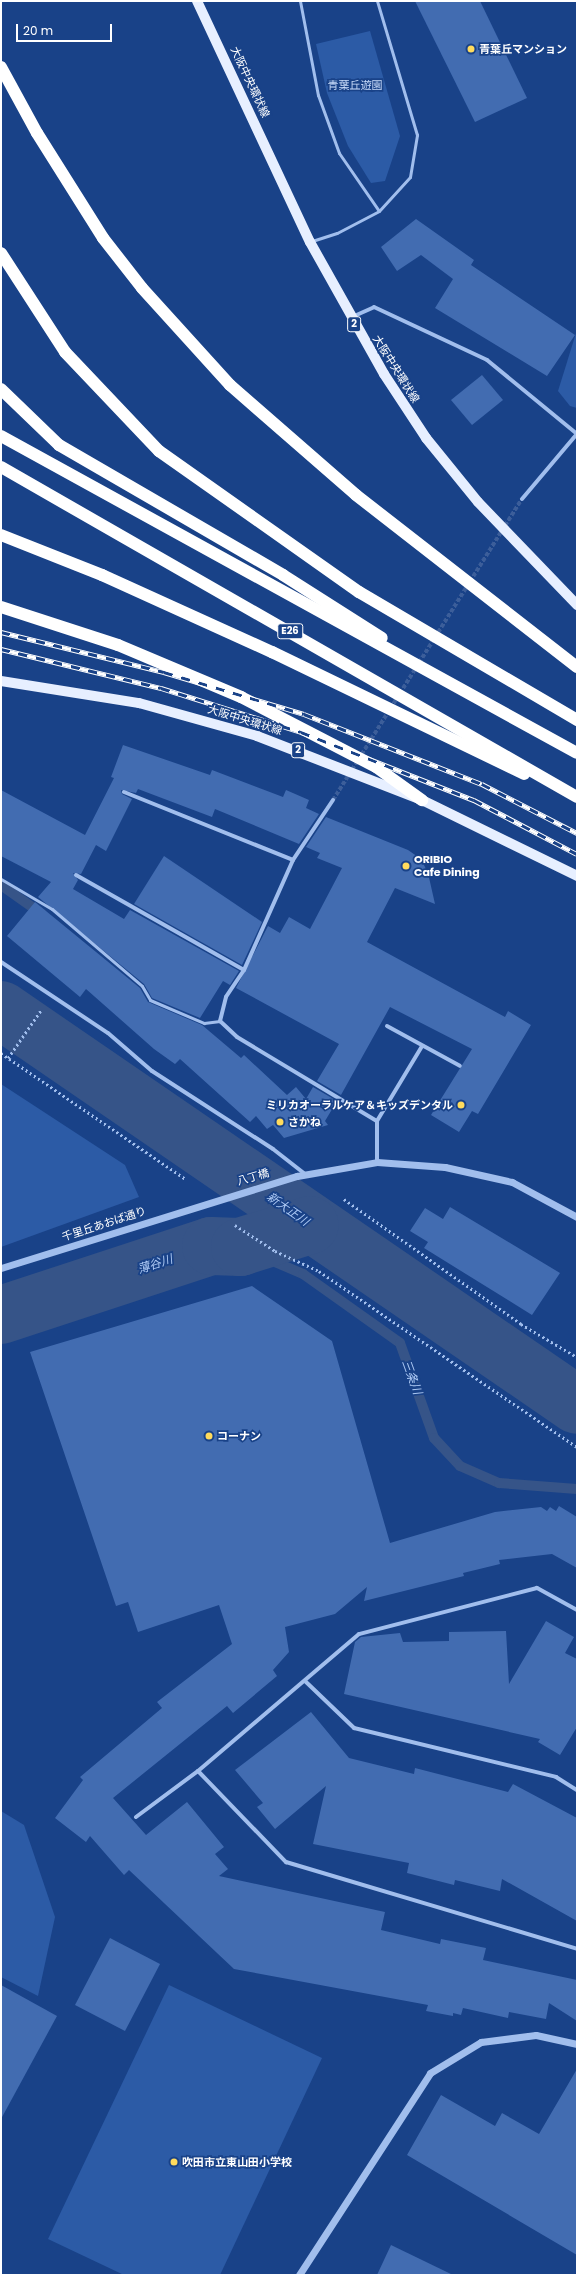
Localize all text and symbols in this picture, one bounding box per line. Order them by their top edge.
scale bar [18,16,114,42]
text: 20 m [23,22,53,39]
place label: 青葉丘マンション [479,42,567,56]
street label: 大阪中央環状線 [228,44,272,120]
marker: 青葉丘マンション [466,44,476,54]
park label: 青葉丘遊園 [328,78,382,92]
road number: 2 [347,316,361,332]
street label: 大阪中央環状線 [370,333,422,405]
road number: E26 [277,623,303,639]
street label: 大阪中央環状線 [206,702,284,738]
road number: 2 [291,742,305,758]
place label: ORIBIO Cafe Dining [414,853,480,879]
marker: ORIBIO Cafe Dining [401,861,411,871]
place label: ミリカオーラルケア＆キッズデンタル [266,1098,453,1112]
marker: ミリカオーラルケア＆キッズデンタル [456,1100,466,1110]
place label: さかね [288,1115,321,1129]
marker: さかね [275,1117,285,1127]
street label: 八丁橋 [235,1166,271,1188]
water label: 新大正川 [264,1189,312,1229]
street label: 千里丘あおば通り [60,1204,148,1244]
water label: 薄谷川 [136,1252,174,1276]
water label: 三条川 [399,1358,425,1396]
place label: コーナン [217,1429,261,1443]
marker: コーナン [204,1431,214,1441]
place label: 吹田市立東山田小学校 [182,2155,292,2169]
marker: 吹田市立東山田小学校 [169,2157,179,2167]

